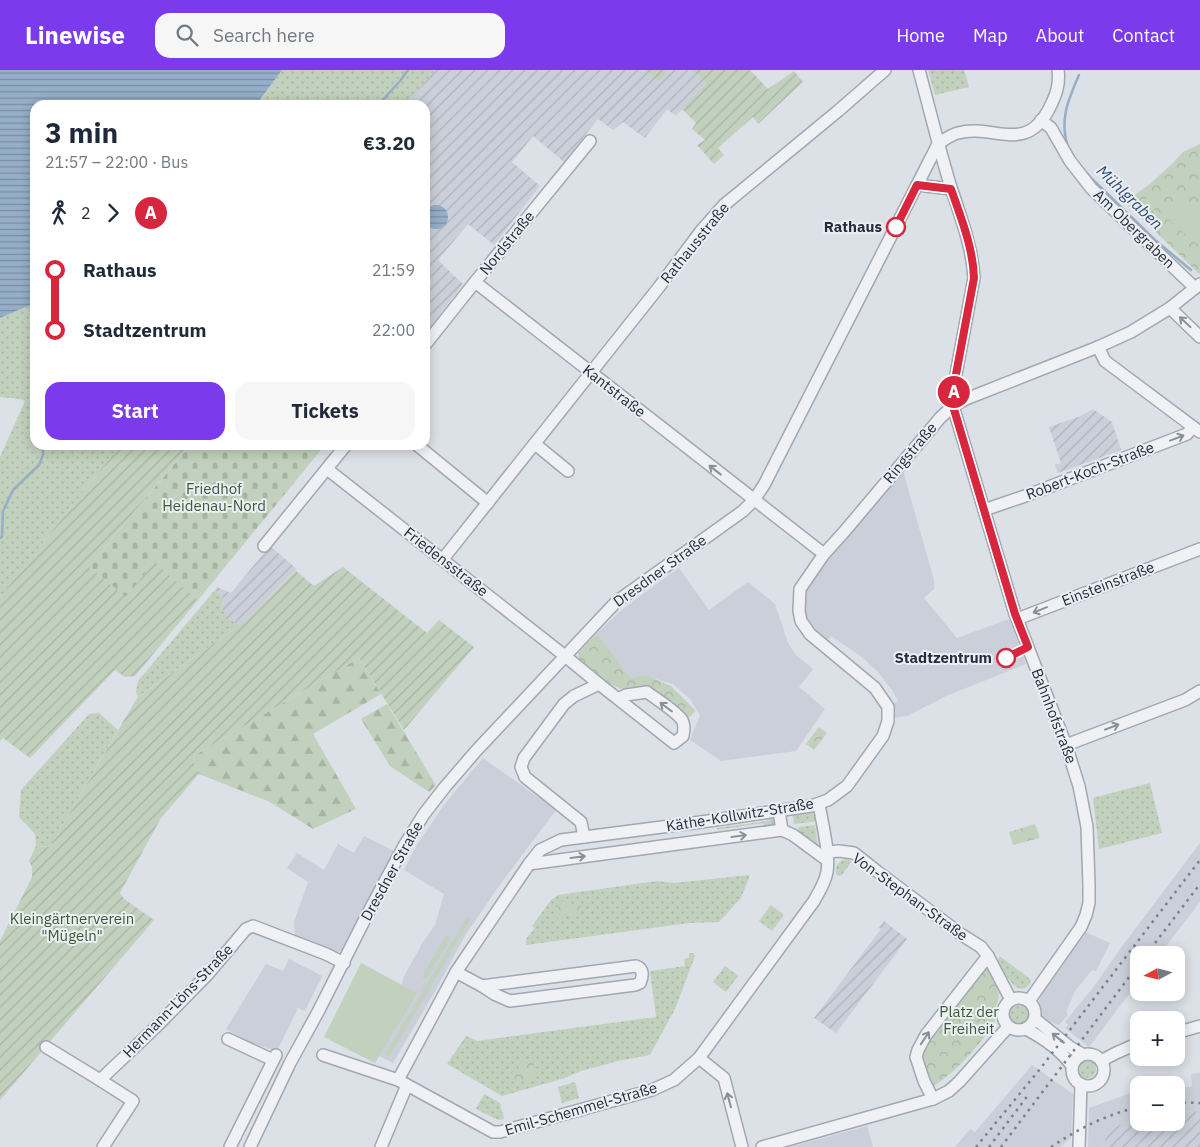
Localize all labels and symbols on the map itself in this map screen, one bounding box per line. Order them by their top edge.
water label: Mühlgraben [1093,161,1167,233]
street label: Am Obergraben [1090,185,1179,272]
street label: Rathausstraße [656,198,733,287]
street label: Nordstraße [475,207,538,279]
place label: Rathaus [824,217,882,236]
marker: Rathaus [886,217,906,237]
one-way arrow [1179,316,1191,328]
street label: Kantstraße [579,360,650,421]
line badge: A [938,376,970,408]
street label: Ringstraße [879,418,941,487]
one-way arrow [1169,432,1184,442]
street label: Robert-Koch-Straße [1023,437,1157,504]
one-way arrow [708,465,722,475]
park label: Friedhof Heidenau-Nord [162,479,266,515]
street label: Friedensstraße [400,523,492,600]
street label: Dresdner Straße [609,530,710,611]
street label: Einsteinstraße [1059,557,1157,610]
one-way arrow [1033,606,1048,615]
place label: Stadtzentrum [894,648,992,667]
marker: Stadtzentrum [996,648,1016,668]
street label: Bahnhofstraße [1028,666,1081,766]
one-way arrow [659,702,673,712]
one-way arrow [1104,722,1119,732]
street label: Käthe-Kollwitz-Straße [665,793,815,836]
street label: Dresdner Straße [356,818,427,924]
one-way arrow [730,831,746,841]
street label: Von-Stephan-Straße [849,848,972,945]
one-way arrow [569,852,585,862]
park label: Kleingärtnerverein "Mügeln" [10,909,134,945]
street label: Hermann-Löns-Straße [118,940,237,1062]
north arrow [1130,946,1185,1001]
park label: Platz der Freiheit [939,1002,999,1038]
one-way arrow [920,1032,930,1046]
one-way arrow [1051,1033,1065,1043]
street label: Emil-Schemmel-Straße [503,1078,659,1139]
one-way arrow [724,1092,734,1108]

